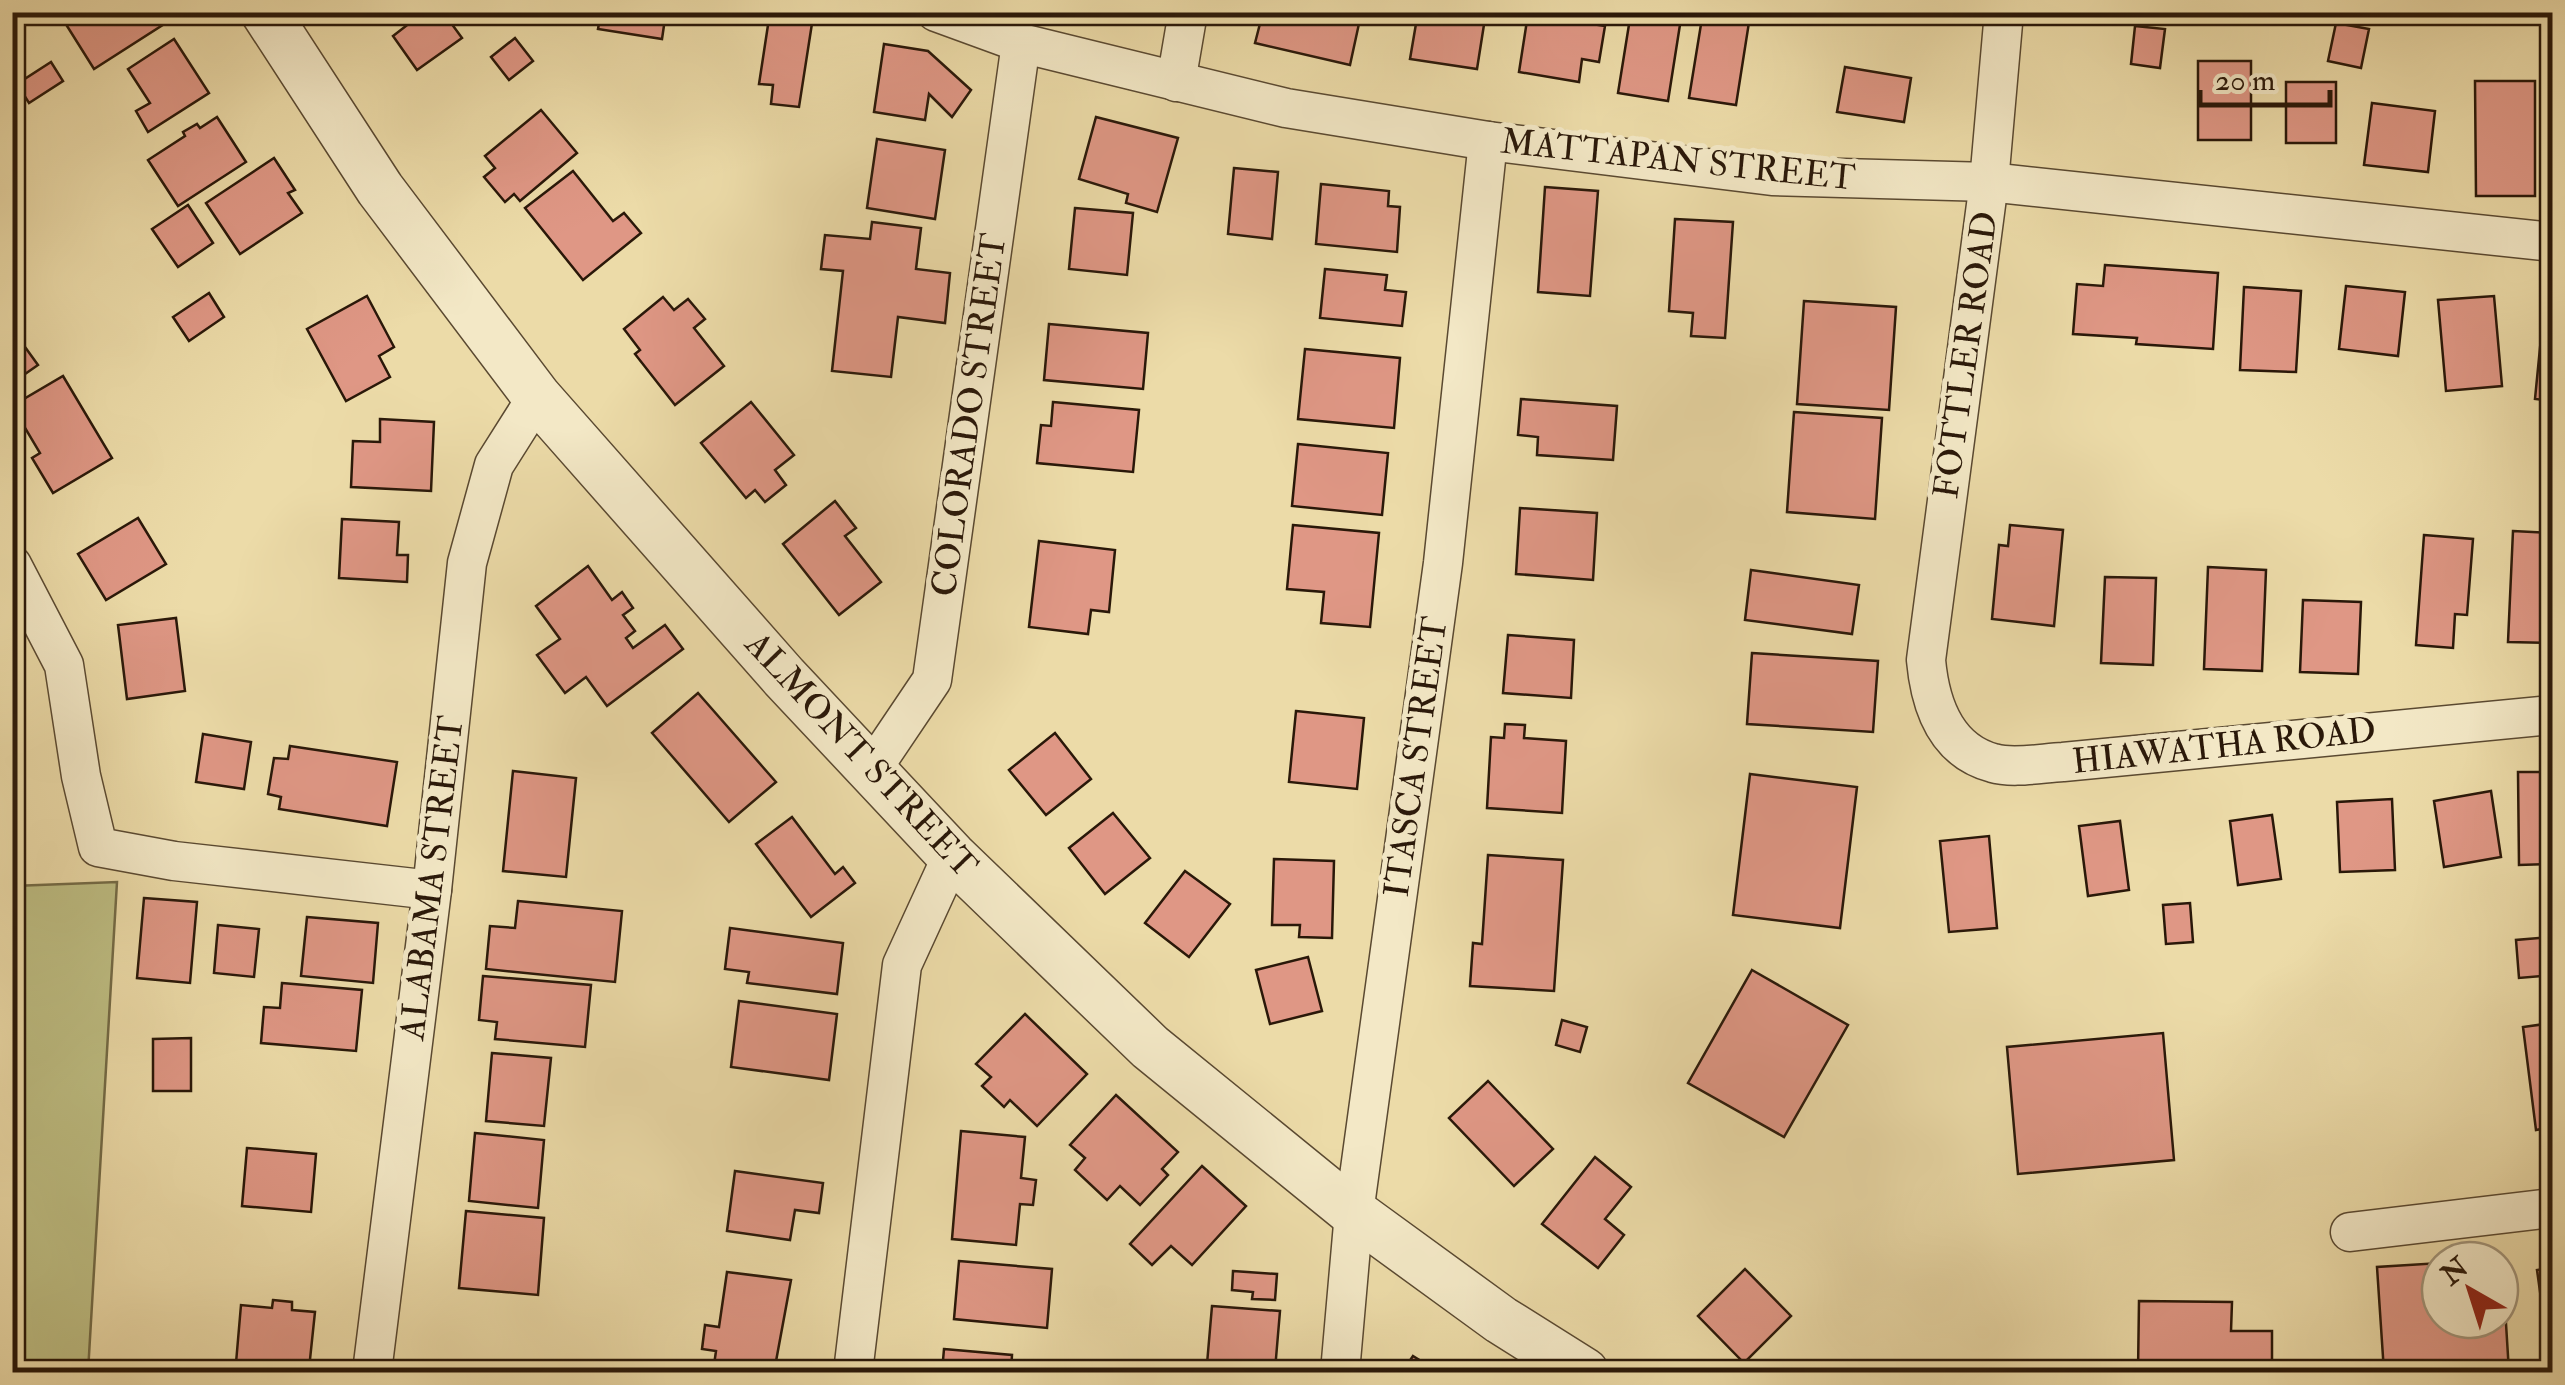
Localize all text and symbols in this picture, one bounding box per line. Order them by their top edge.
scale bar [2200,45,2330,107]
text: 20 m [2215,62,2275,99]
street label: MATTAPAN STREET [1499,120,1857,200]
street label: FOTTLER ROAD [1924,209,2008,501]
street label: COLORADO STREET [922,231,1016,599]
street label: ITASCA STREET [1375,614,1457,900]
street label: ALMONT STREET [735,622,986,887]
street label: HIAWATHA ROAD [2070,708,2378,784]
street label: ALABAMA STREET [390,714,474,1043]
north arrow [2420,1240,2520,1340]
text: N [2434,1250,2477,1294]

